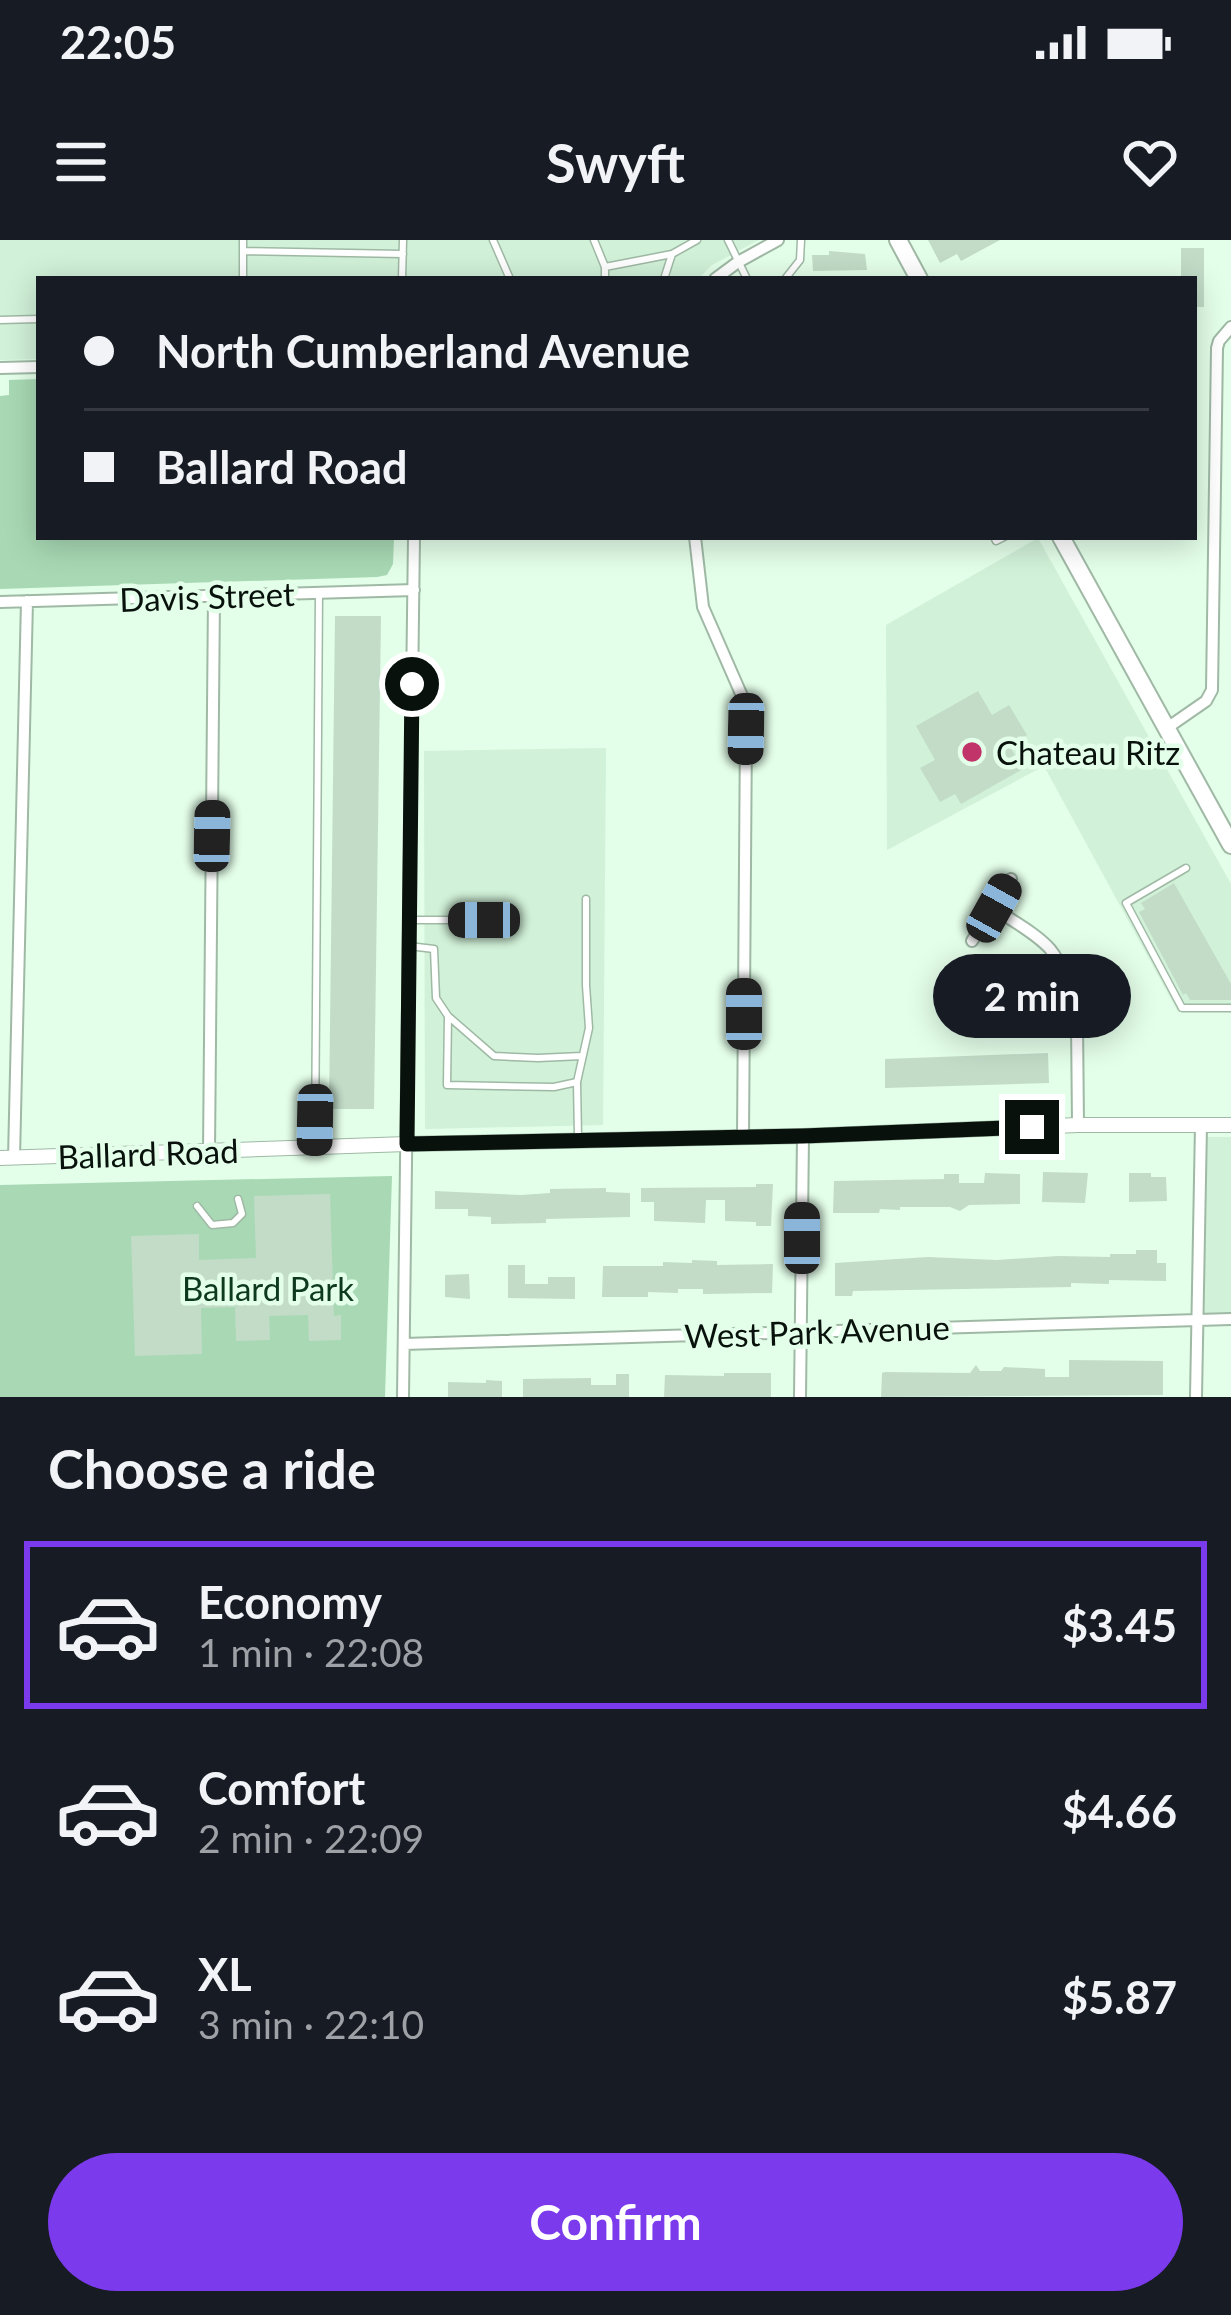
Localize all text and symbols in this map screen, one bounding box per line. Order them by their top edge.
text: 22:05 [60,15,176,69]
icon: menu [48,129,114,195]
icon: heart [1117,129,1183,195]
text: Swyft [546,130,685,195]
text: North Cumberland Avenue [156,324,690,378]
text: Ballard Road [156,440,408,494]
street label: Davis Street [119,573,295,619]
route start [385,657,439,711]
car [727,693,765,765]
place label: Chateau Ritz [996,732,1180,772]
marker: Chateau Ritz [959,739,985,765]
car [193,800,231,872]
car [961,868,1027,948]
car [448,902,520,938]
callout: 2 min [933,953,1131,1037]
text: 2 min [984,973,1080,1019]
car [726,978,762,1050]
car [296,1084,334,1156]
route end [1005,1100,1059,1154]
street label: Ballard Road [57,1130,239,1176]
car [784,1202,820,1274]
park label: Ballard Park [182,1268,354,1308]
street label: West Park Avenue [684,1306,950,1356]
text: Choose a ride [48,1436,376,1501]
icon: car [54,1571,162,1679]
text: Economy [198,1575,382,1629]
text: $3.45 [1062,1598,1177,1652]
text: 1 min · 22:08 [198,1629,424,1675]
icon: car [54,1757,162,1865]
text: Comfort [198,1761,365,1815]
text: $4.66 [1062,1784,1177,1838]
text: 2 min · 22:09 [198,1815,424,1861]
icon: car [54,1943,162,2051]
text: XL [198,1947,252,2001]
text: $5.87 [1062,1970,1177,2024]
text: 3 min · 22:10 [198,2001,424,2047]
button: Confirm [48,2153,1183,2291]

